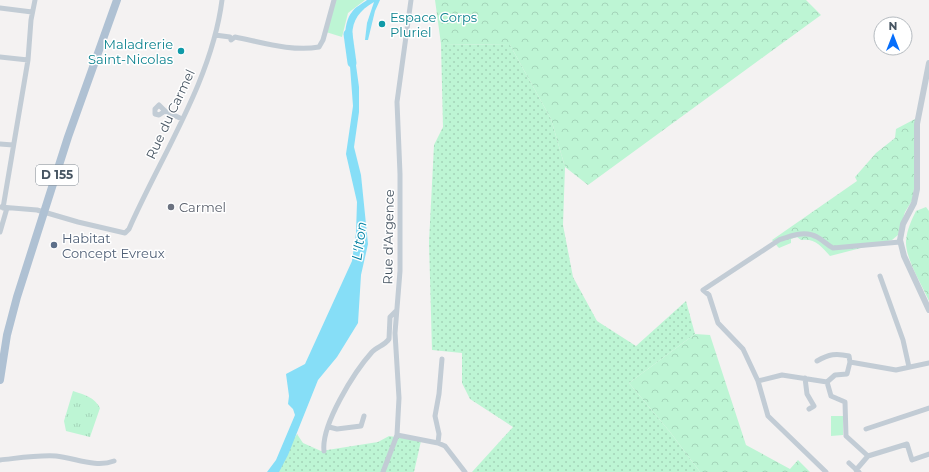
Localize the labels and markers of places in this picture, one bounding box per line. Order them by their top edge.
place label: Espace Corps Pluriel [390,9,477,40]
marker: Espace Corps Pluriel [377,19,387,29]
place label: Maladrerie Saint-Nicolas [88,36,173,67]
marker: Maladrerie Saint-Nicolas [176,46,186,56]
place label: Carmel [179,199,226,215]
marker: Carmel [166,202,176,212]
place label: Habitat Concept Evreux [62,230,165,261]
marker: Habitat Concept Evreux [49,240,59,250]

